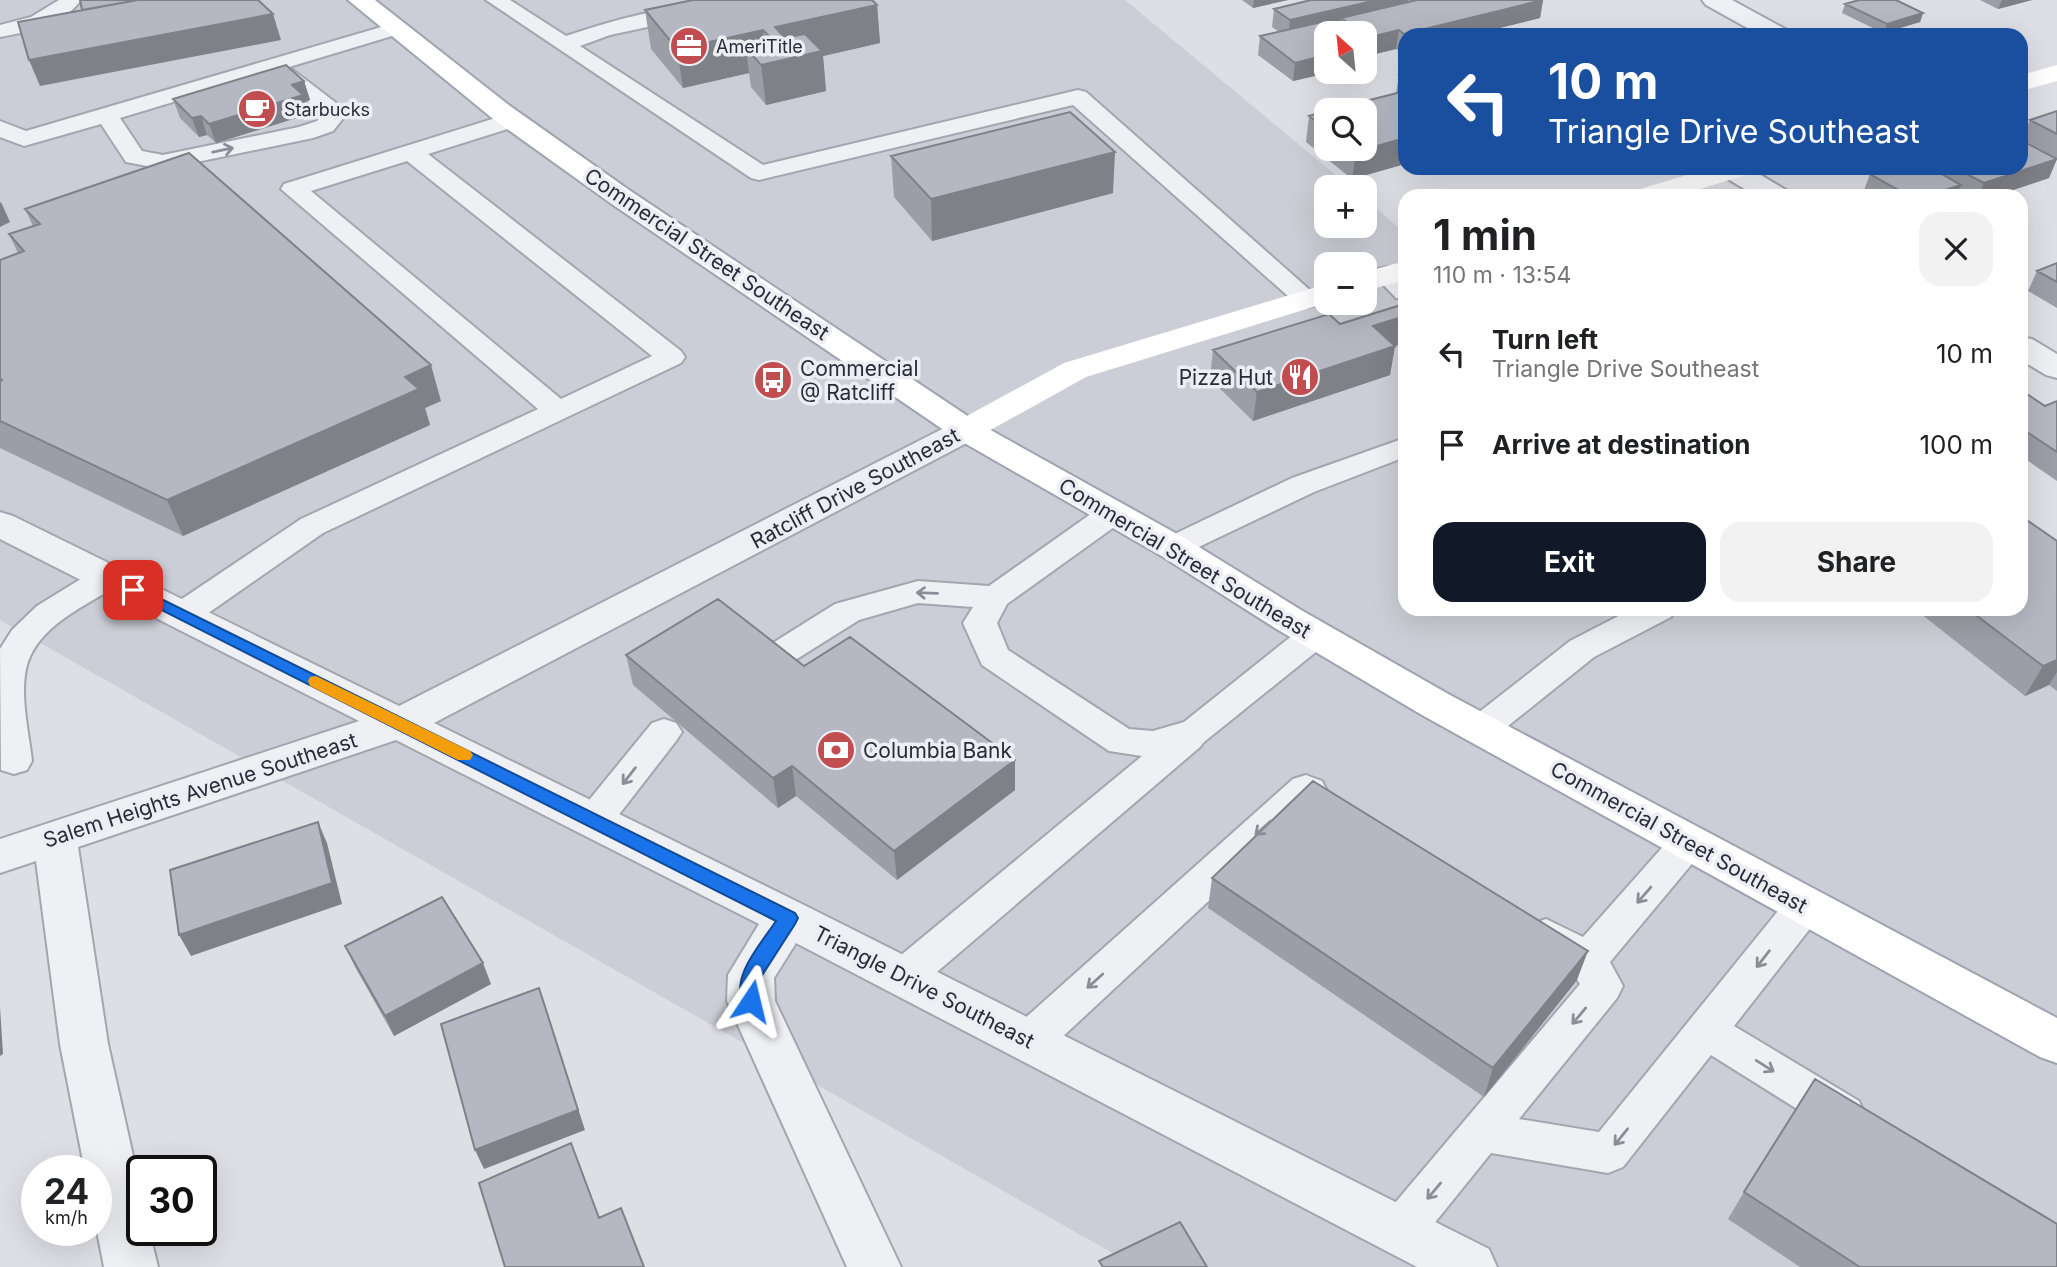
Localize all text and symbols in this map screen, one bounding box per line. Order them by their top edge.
north arrow [1314,21,1377,84]
map controls [1314,21,1377,315]
office icon: AmeriTitle [668,25,710,67]
place label: AmeriTitle [716,36,803,57]
text: 10 m [1548,52,1659,111]
icon: left [1433,56,1524,147]
cafe icon: Starbucks [236,88,278,130]
button: search [1314,98,1377,161]
place label: Starbucks [284,99,370,120]
text: Triangle Drive Southeast [1548,112,1920,151]
one-way arrow [211,143,234,157]
street label: Commercial Street Southeast [580,163,834,345]
button: + [1314,175,1377,238]
text: 1 min [1433,209,1537,260]
button: close [1919,212,1993,286]
button: − [1314,252,1377,315]
text: 110 m · 13:54 [1433,261,1571,289]
text: Turn left [1492,324,1598,355]
icon: left [1433,335,1471,373]
text: 10 m [1936,338,1993,369]
text: Triangle Drive Southeast [1492,355,1759,383]
place label: Commercial @ Ratcliff [800,356,918,405]
restaurant icon: Pizza Hut [1279,356,1321,398]
bus stop icon: Commercial @ Ratcliff [752,359,794,401]
place label: Pizza Hut [1179,365,1273,390]
street label: Ratcliff Drive Southeast [746,422,964,554]
icon: arrive [1433,426,1471,464]
text: Arrive at destination [1492,429,1751,460]
text: 100 m [1920,429,1993,460]
street label: Commercial Street Southeast [1054,473,1316,643]
button: Exit [1433,522,1706,602]
button: Share [1720,522,1993,602]
pin [103,560,163,620]
icon: arrive [114,571,152,609]
one-way arrow [916,586,939,599]
street label: Salem Heights Avenue Southeast [40,727,360,853]
bank icon: Columbia Bank [815,729,857,771]
place label: Columbia Bank [863,738,1012,763]
street label: Commercial Street Southeast [1546,756,1812,918]
one-way arrow [622,766,637,785]
one-way arrow [1254,820,1272,836]
one-way arrow [1636,885,1652,903]
street label: Triangle Drive Southeast [810,920,1038,1054]
one-way arrow [1755,949,1770,968]
position arrow [714,964,788,1038]
one-way arrow [1087,972,1104,989]
one-way arrow [1571,1006,1587,1024]
one-way arrow [1754,1059,1774,1073]
one-way arrow [1614,1127,1629,1146]
speed limit sign: 30 [126,1155,217,1246]
text: 24 [44,1170,89,1212]
one-way arrow [1426,1181,1441,1199]
text: km/h [45,1207,88,1228]

